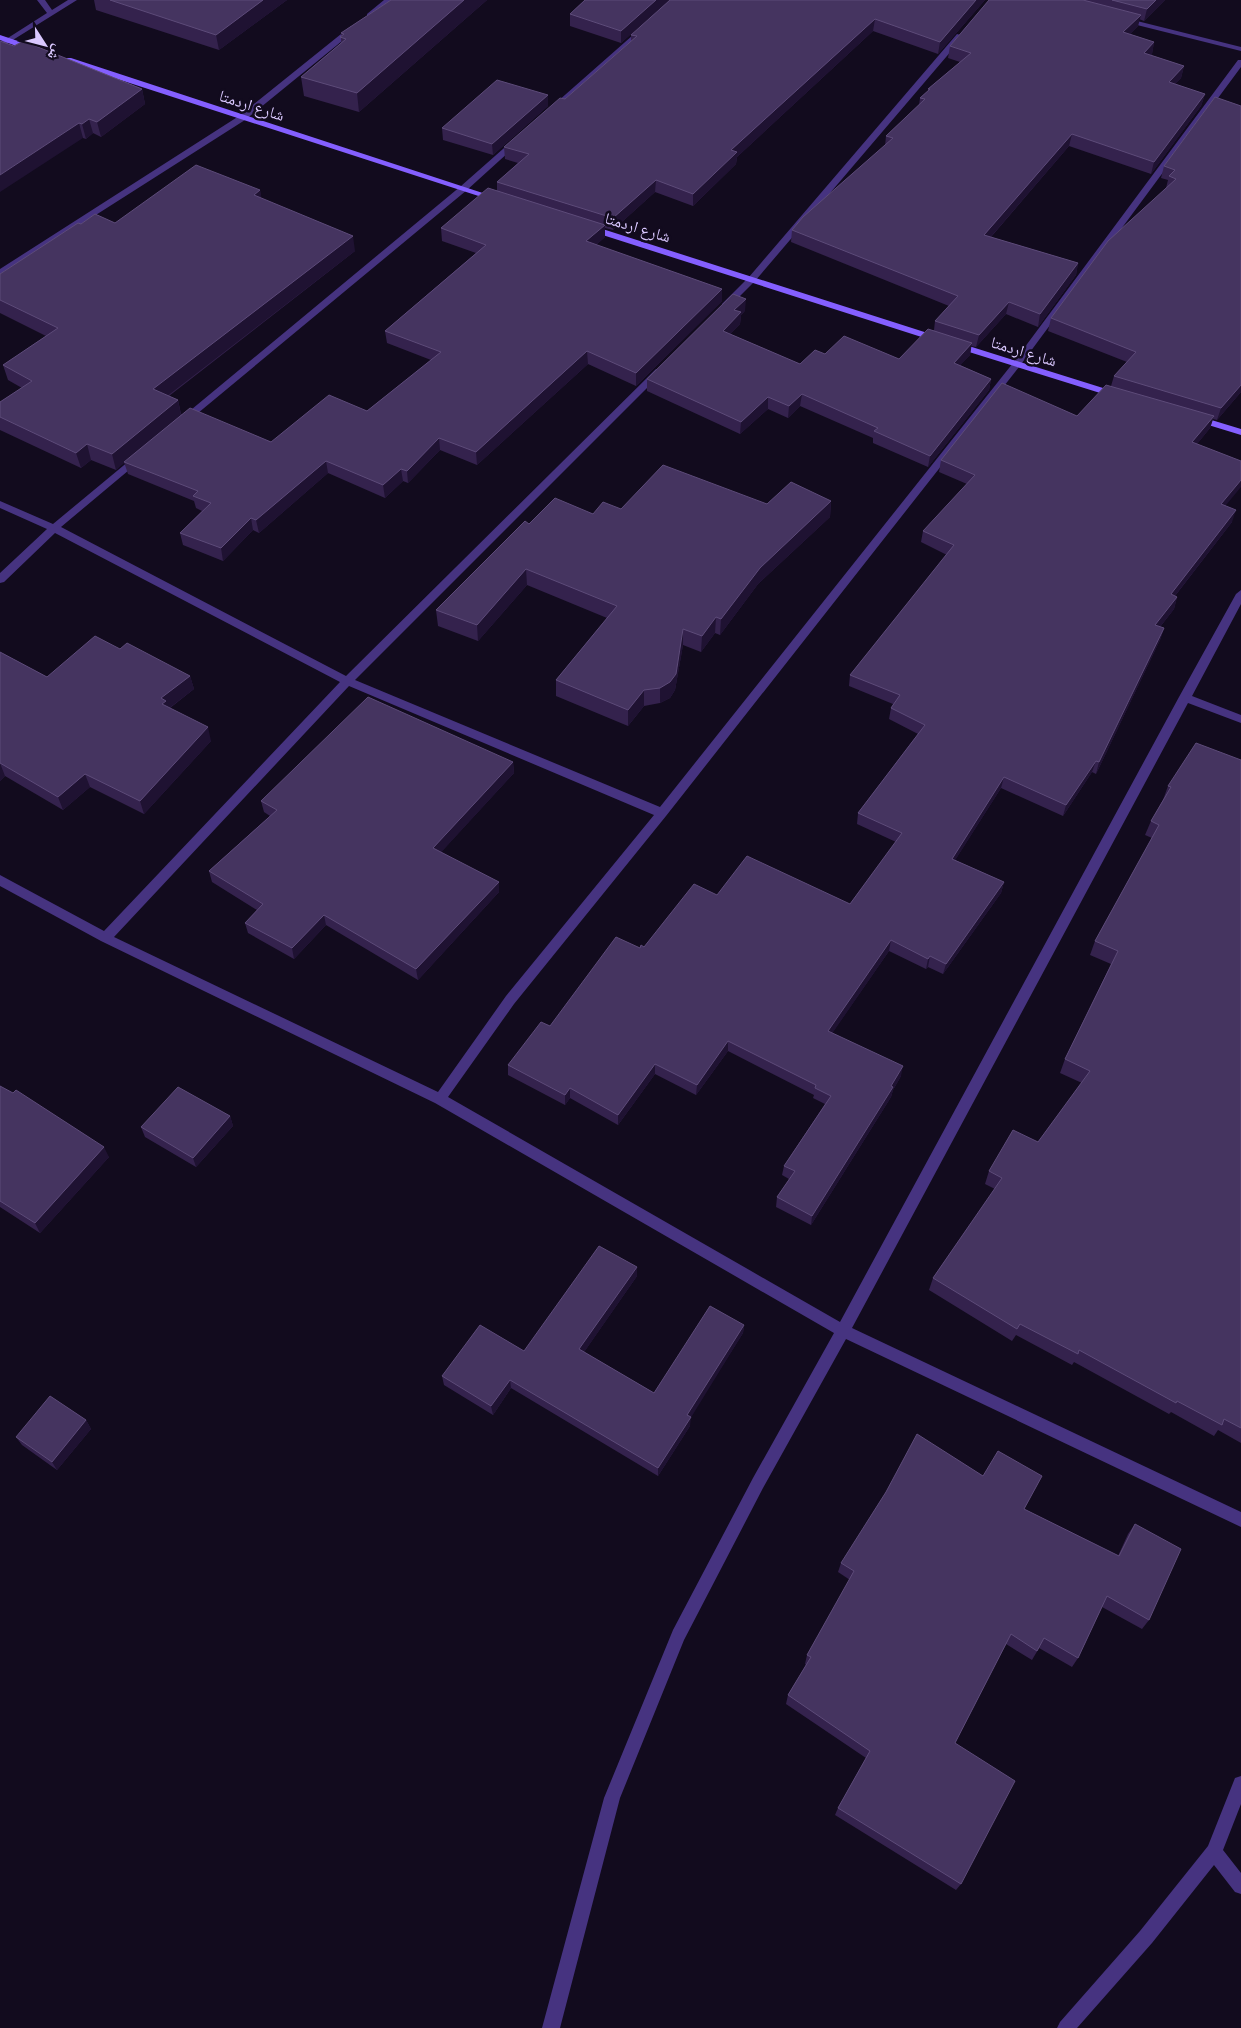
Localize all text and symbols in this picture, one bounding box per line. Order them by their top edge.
north arrow [20,20,70,70]
text: ش [44,41,67,64]
street label: شارع اردمتا [216,86,287,126]
street label: شارع اردمتا [602,208,673,247]
street label: شارع اردمتا [988,332,1059,371]

